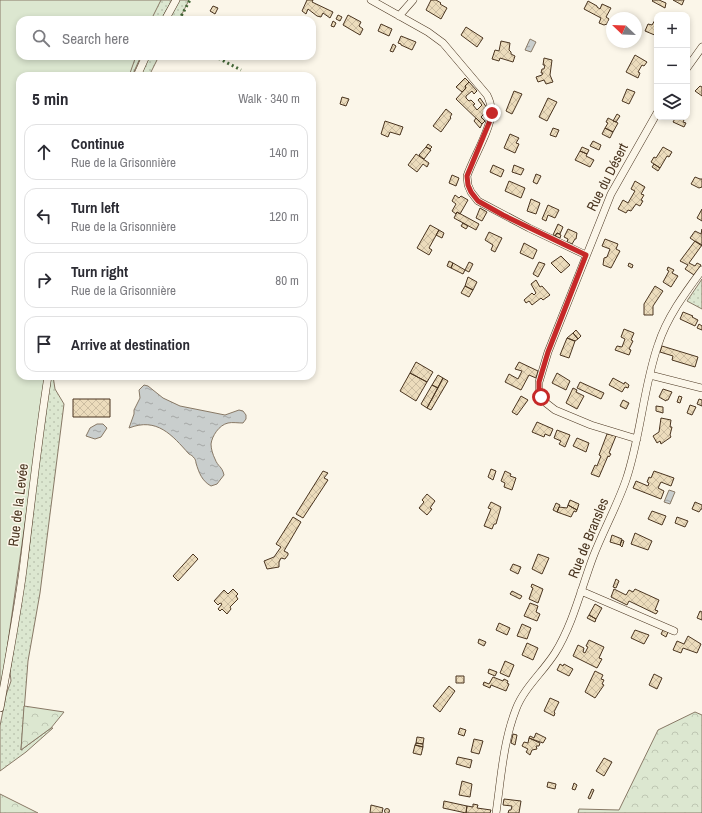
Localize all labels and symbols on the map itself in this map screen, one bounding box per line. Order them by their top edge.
north arrow [606,12,642,48]
route end [483,104,501,122]
street label: Rue du Désert [582,140,632,214]
route start [532,388,550,406]
street label: Rue de la Levée [4,462,32,548]
street label: Rue de Bransles [564,495,612,581]

